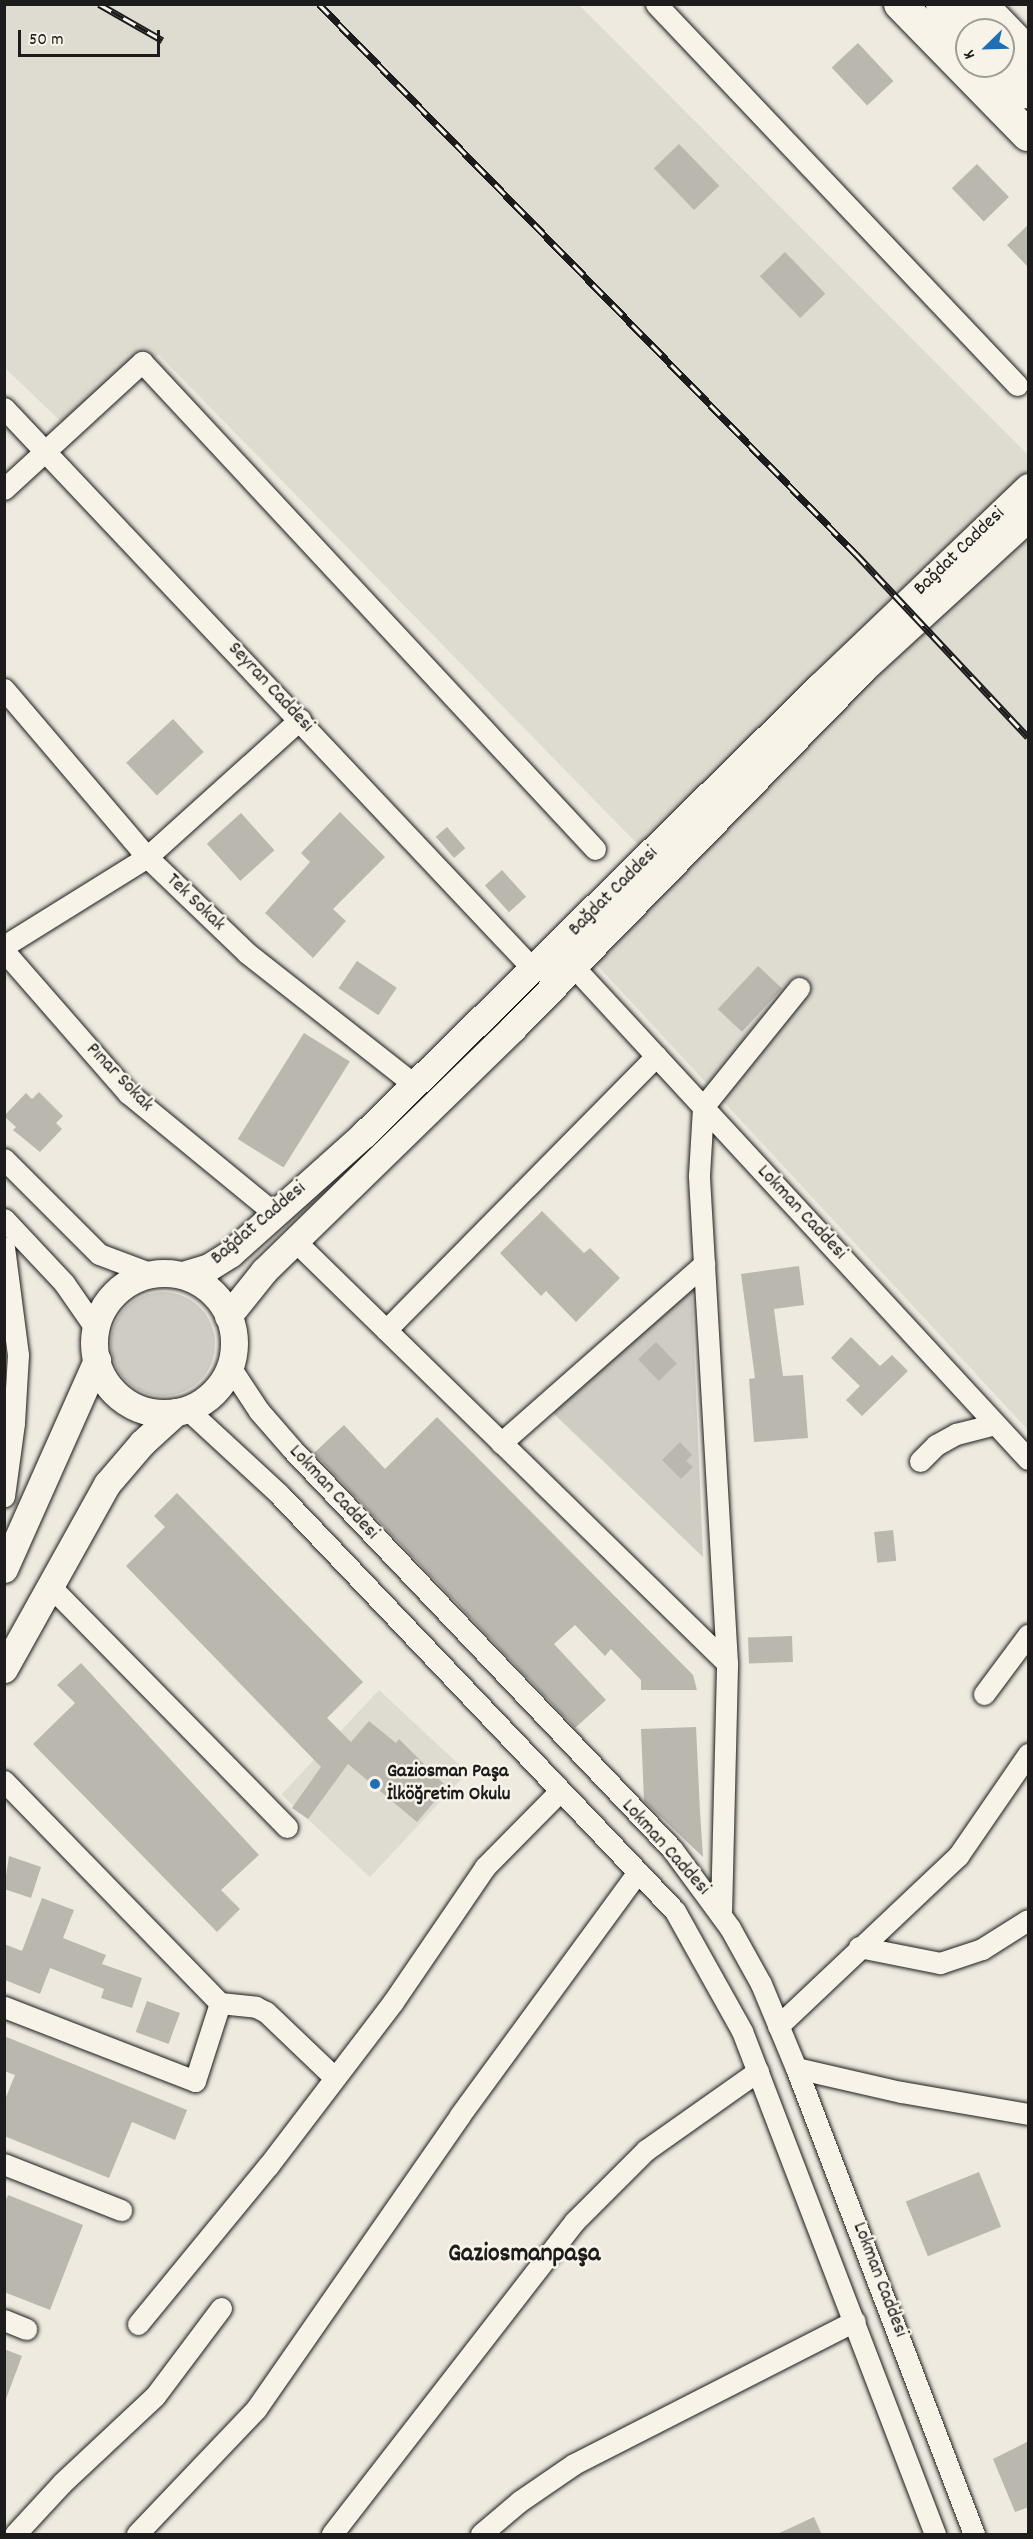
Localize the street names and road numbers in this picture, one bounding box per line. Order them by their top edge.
street label: Bağdat Caddesi [909,503,1011,601]
street label: Seyran Caddesi [222,638,318,738]
street label: Bağdat Caddesi [564,842,664,942]
street label: Tek Sokak [160,869,230,937]
street label: Pınar Sokak [80,1038,158,1118]
street label: Lokman Caddesi [751,1161,851,1265]
street label: Bağdat Caddesi [206,1177,312,1271]
street label: Lokman Caddesi [283,1441,383,1545]
street label: Lokman Caddesi [616,1795,714,1901]
street label: Lokman Caddesi [846,2219,912,2341]

